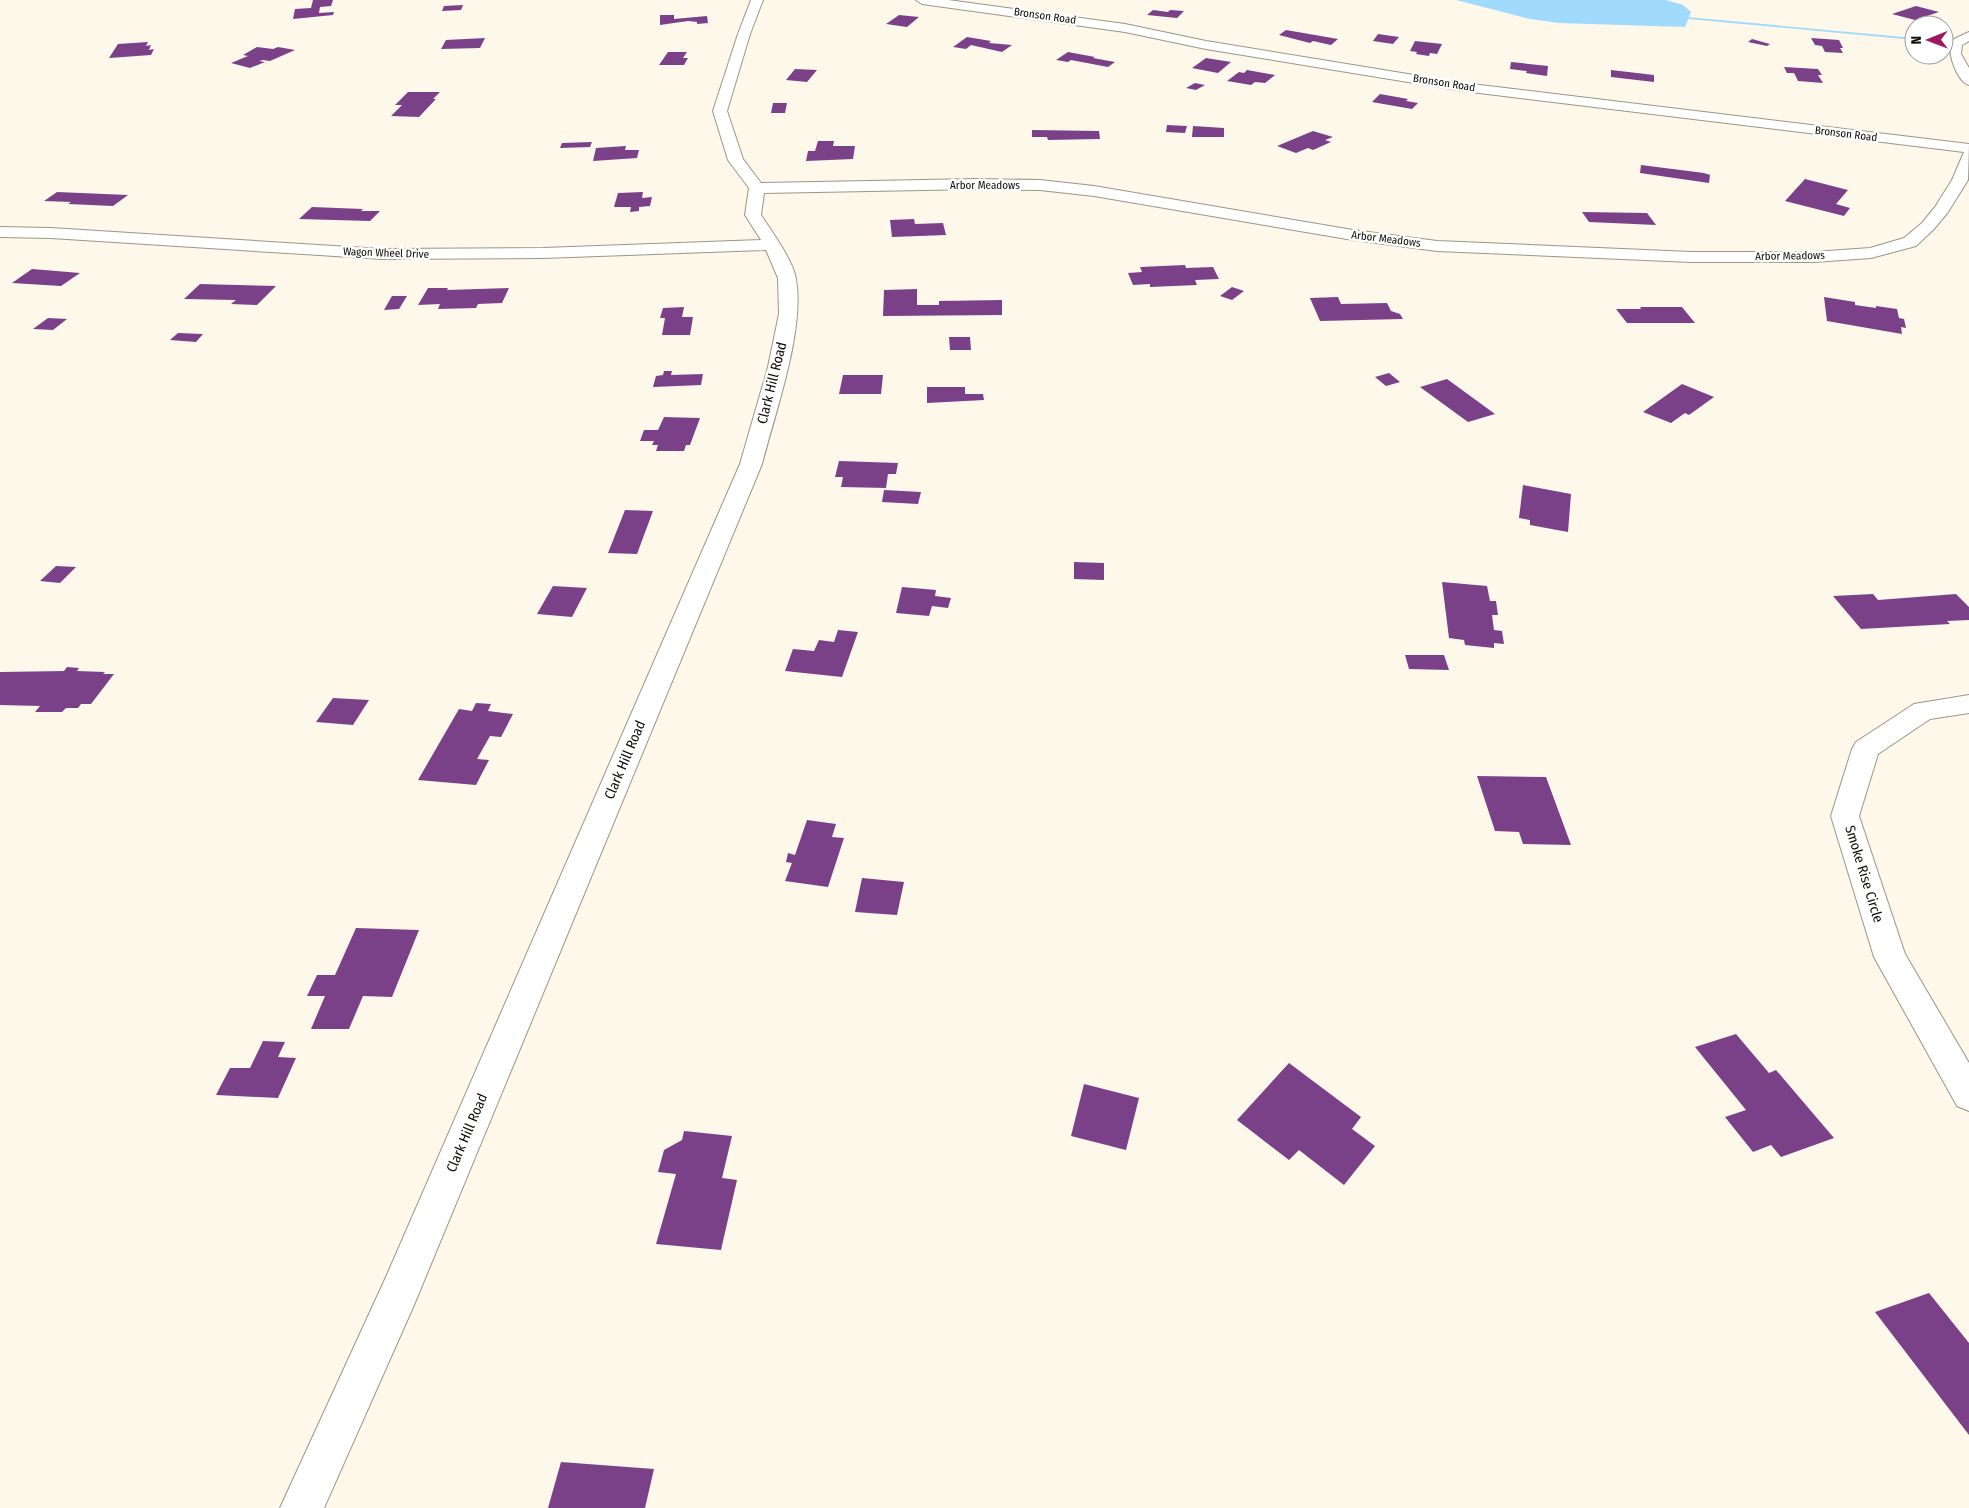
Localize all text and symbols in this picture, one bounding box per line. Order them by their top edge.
street label: Bronson Road [1013,5,1077,27]
north arrow [1904,15,1954,65]
text: N [1908,36,1925,45]
street label: Bronson Road [1412,72,1476,94]
street label: Bronson Road [1814,124,1878,144]
street label: Arbor Meadows [950,179,1020,192]
street label: Arbor Meadows [1351,228,1422,250]
street label: Wagon Wheel Drive [343,245,429,261]
street label: Arbor Meadows [1755,249,1825,263]
street label: Clark Hill Road [754,340,790,426]
street label: Clark Hill Road [601,718,649,802]
street label: Smoke Rise Circle [1841,823,1887,925]
street label: Clark Hill Road [443,1091,491,1175]

